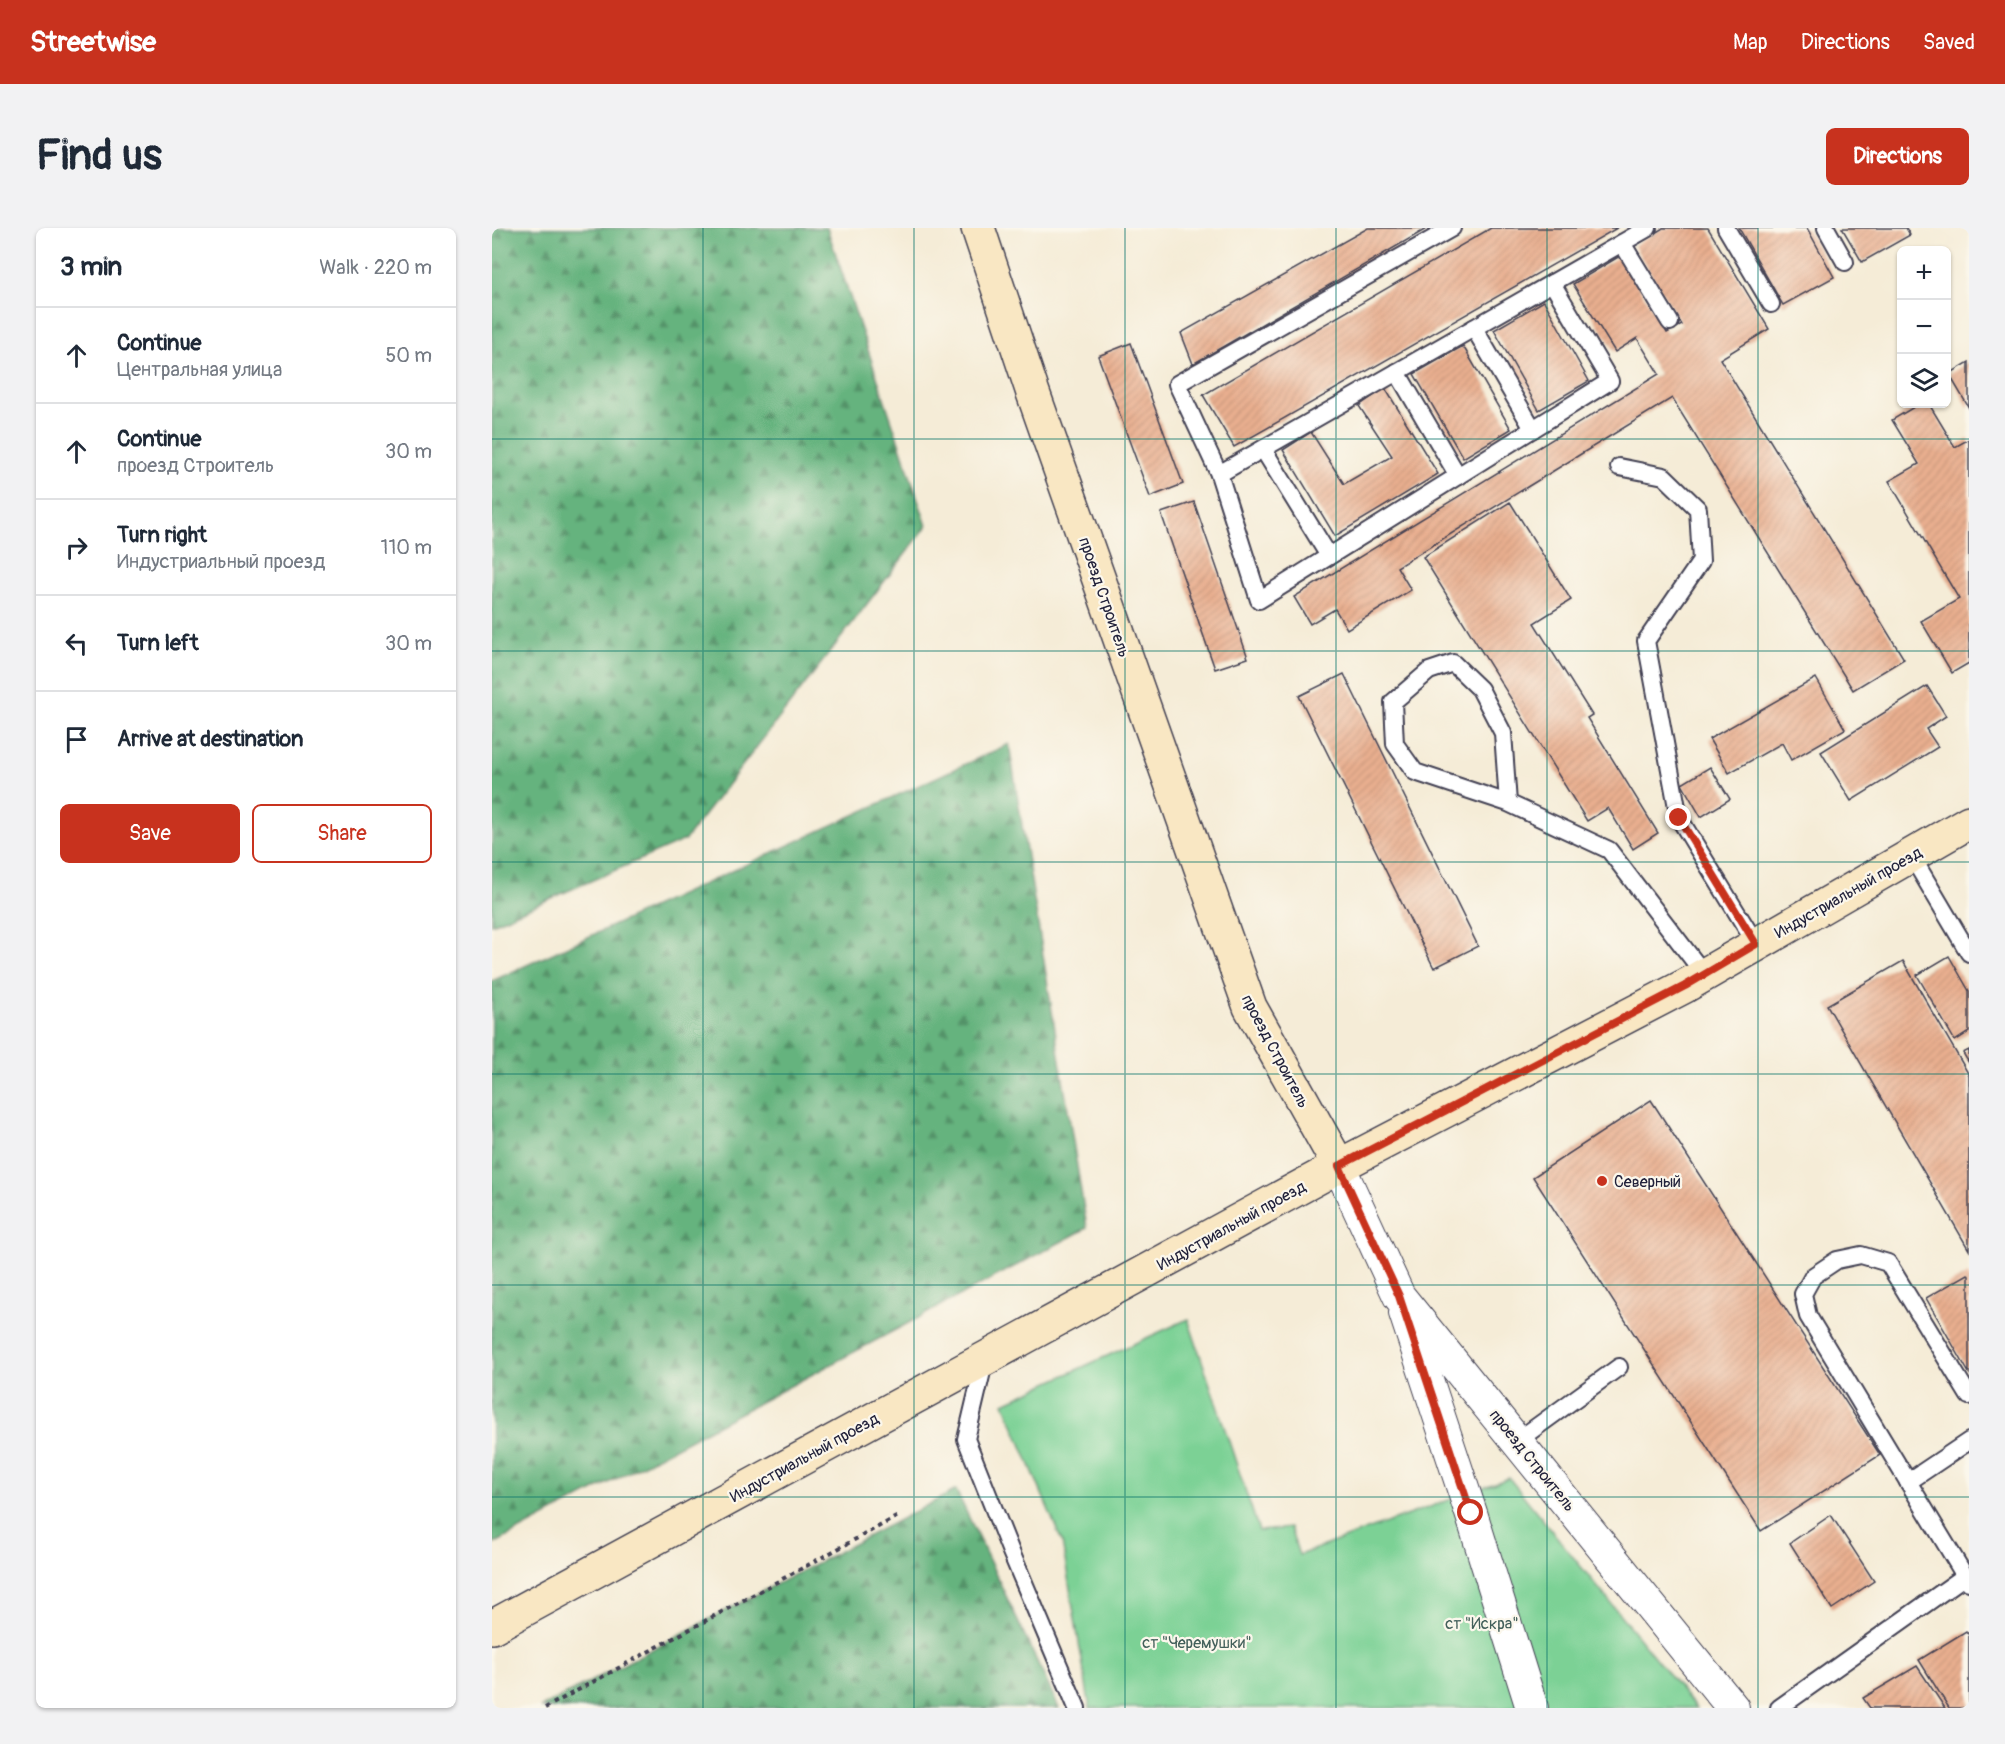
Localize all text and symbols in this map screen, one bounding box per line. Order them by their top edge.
text: Streetwise [30,25,156,60]
text: Map [1733,29,1768,56]
text: Directions [1801,29,1890,56]
text: Saved [1923,29,1975,56]
button: Directions [1826,128,1969,185]
text: Find us [36,130,162,182]
map controls [1897,246,1951,408]
button: + [1897,246,1951,300]
text: 3 min [60,251,122,283]
text: Walk · 220 m [319,255,432,280]
button: − [1897,300,1951,354]
text: Continue [117,329,201,357]
icon: ahead [60,339,93,372]
text: 50 m [385,343,432,368]
button: layers [1897,354,1951,408]
text: Центральная улица [117,357,282,382]
text: Continue [117,425,201,453]
icon: ahead [60,435,93,468]
text: 30 m [385,439,432,464]
text: проезд Строитель [117,453,274,478]
text: Turn right [117,521,207,549]
icon: right [60,531,93,564]
text: 110 m [381,535,432,560]
street label: проезд Строитель [1074,535,1134,660]
text: Индустриальный проезд [117,549,325,574]
icon: left [60,627,93,660]
text: Turn left [117,629,199,657]
text: 30 m [385,631,432,656]
icon: arrive [60,723,93,756]
text: Arrive at destination [117,725,303,753]
button: Save [60,804,240,863]
button: Share [252,804,432,863]
route end [1665,804,1691,830]
street label: Индустриальный проезд [1771,842,1926,943]
street label: проезд Строитель [1237,991,1313,1112]
place label: Северный [1614,1172,1681,1192]
marker: Северный [1595,1174,1609,1188]
street label: Индустриальный проезд [1154,1177,1310,1275]
street label: проезд Строитель [1485,1405,1580,1516]
street label: Индустриальный проезд [727,1409,883,1507]
route start [1457,1499,1483,1525]
park label: ст "Искра" [1445,1614,1519,1634]
park label: ст "Черемушки" [1142,1633,1252,1653]

